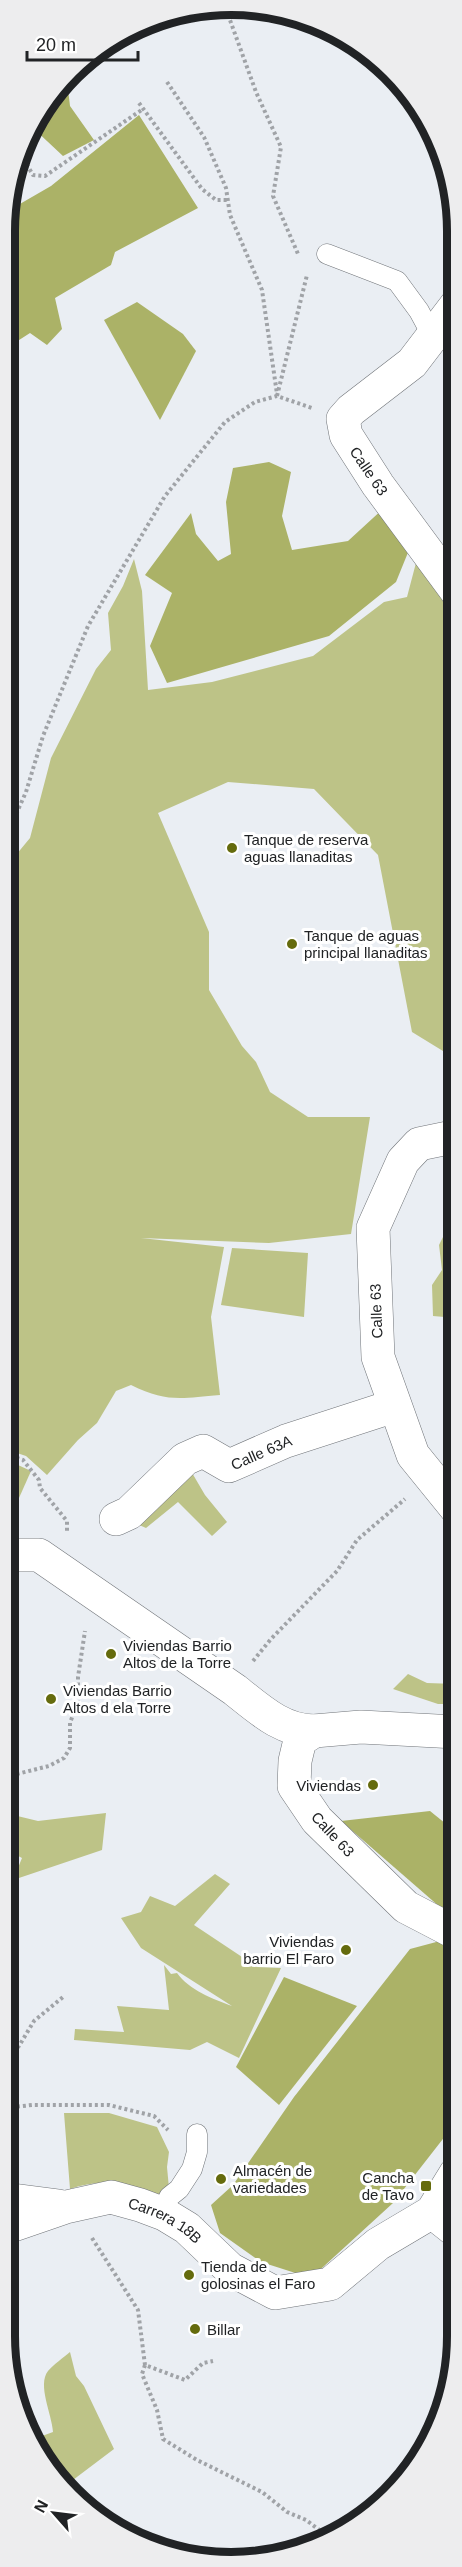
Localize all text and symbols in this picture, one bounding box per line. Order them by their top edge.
scale bar [27,24,138,62]
text: 20 m [36,35,76,55]
street label: Calle 63 [347,443,391,499]
place label: Tanque de reserva aguas llanaditas [244,831,369,865]
marker: Tanque de reserva aguas llanaditas [225,841,239,855]
place label: Tanque de aguas principal llanaditas [304,927,427,961]
marker: Tanque de aguas principal llanaditas [285,937,299,951]
street label: Calle 63 [367,1283,385,1339]
street label: Calle 63A [228,1431,294,1473]
place label: Viviendas Barrio Altos de la Torre [123,1637,232,1671]
marker: Viviendas Barrio Altos de la Torre [104,1647,118,1661]
place label: Viviendas Barrio Altos d ela Torre [63,1682,172,1716]
marker: Viviendas Barrio Altos d ela Torre [44,1692,58,1706]
place label: Viviendas [296,1777,361,1794]
marker: Viviendas [366,1778,380,1792]
street label: Calle 63 [308,1808,358,1860]
place label: Viviendas barrio El Faro [243,1933,334,1967]
marker: Viviendas barrio El Faro [339,1943,353,1957]
place label: Almacén de variedades [233,2162,312,2196]
place label: Cancha de Tavo [362,2169,415,2203]
marker: Almacén de variedades [214,2172,228,2186]
marker: Cancha de Tavo [419,2179,433,2193]
street label: Carrera 18B [127,2194,206,2246]
place label: Tienda de golosinas el Faro [201,2258,315,2292]
marker: Tienda de golosinas el Faro [182,2268,196,2282]
place label: Billar [207,2321,240,2338]
marker: Billar [188,2322,202,2336]
north arrow [24,2483,84,2543]
text: N [31,2497,51,2515]

